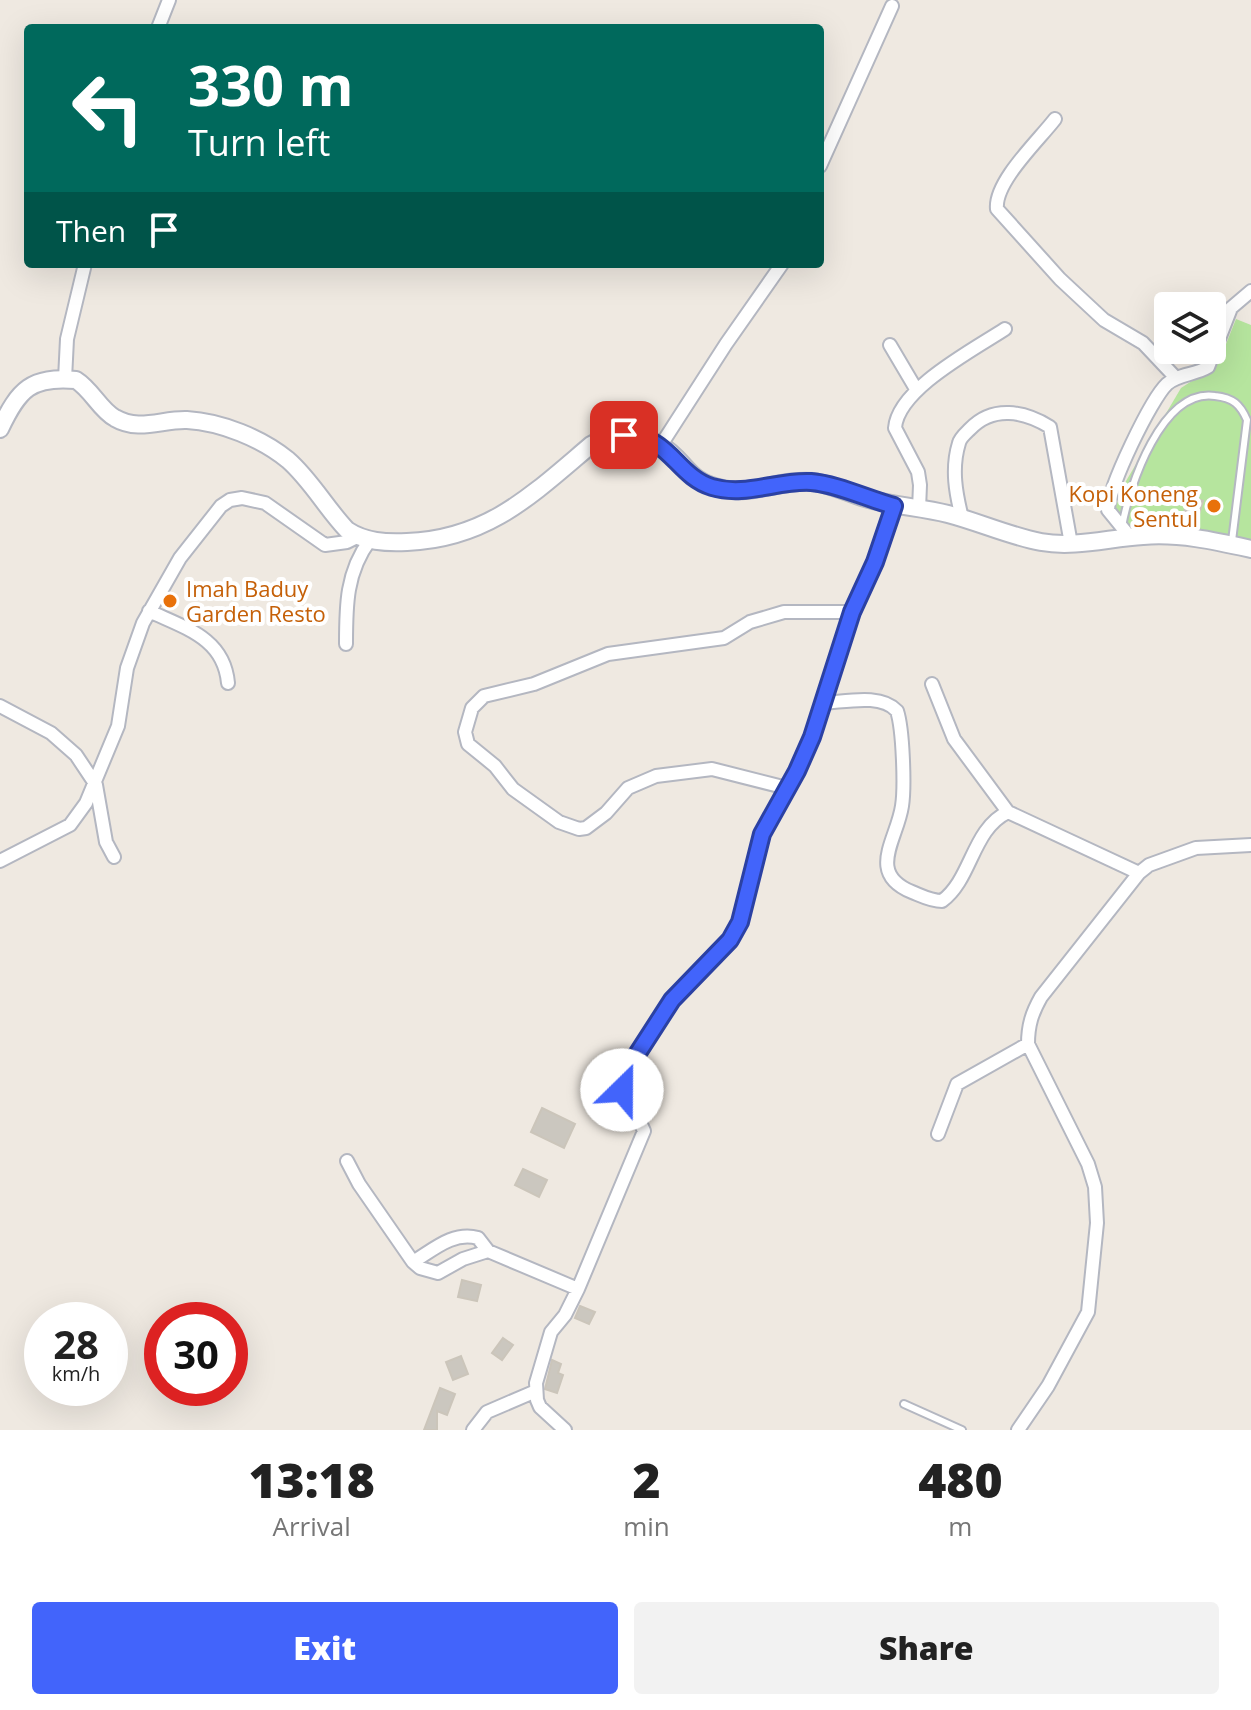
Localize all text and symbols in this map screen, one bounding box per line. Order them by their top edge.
text: 330 m [188,46,354,122]
icon: left [56,56,160,160]
text: Turn left [188,118,330,167]
icon: arrive [142,208,186,252]
text: Then [56,210,126,251]
map controls [1154,292,1226,364]
button: layers [1154,292,1226,364]
pin [590,401,658,469]
icon: arrive [602,413,646,457]
place label: Kopi Koneng Sentul [1069,478,1198,533]
marker: Kopi Koneng Sentul [1205,497,1223,515]
place label: Imah Baduy Garden Resto [186,573,326,628]
marker: Imah Baduy Garden Resto [161,592,179,610]
position arrow [580,1048,664,1132]
speed limit sign: 30 [144,1302,248,1406]
text: 28 [53,1316,99,1371]
text: km/h [52,1360,100,1387]
text: 13:18 [248,1447,375,1512]
text: 2 [632,1447,661,1512]
text: 480 [918,1447,1003,1512]
text: Arrival [272,1508,351,1544]
text: min [623,1508,670,1544]
text: m [948,1508,972,1544]
button: Exit [32,1602,618,1694]
button: Share [634,1602,1219,1694]

